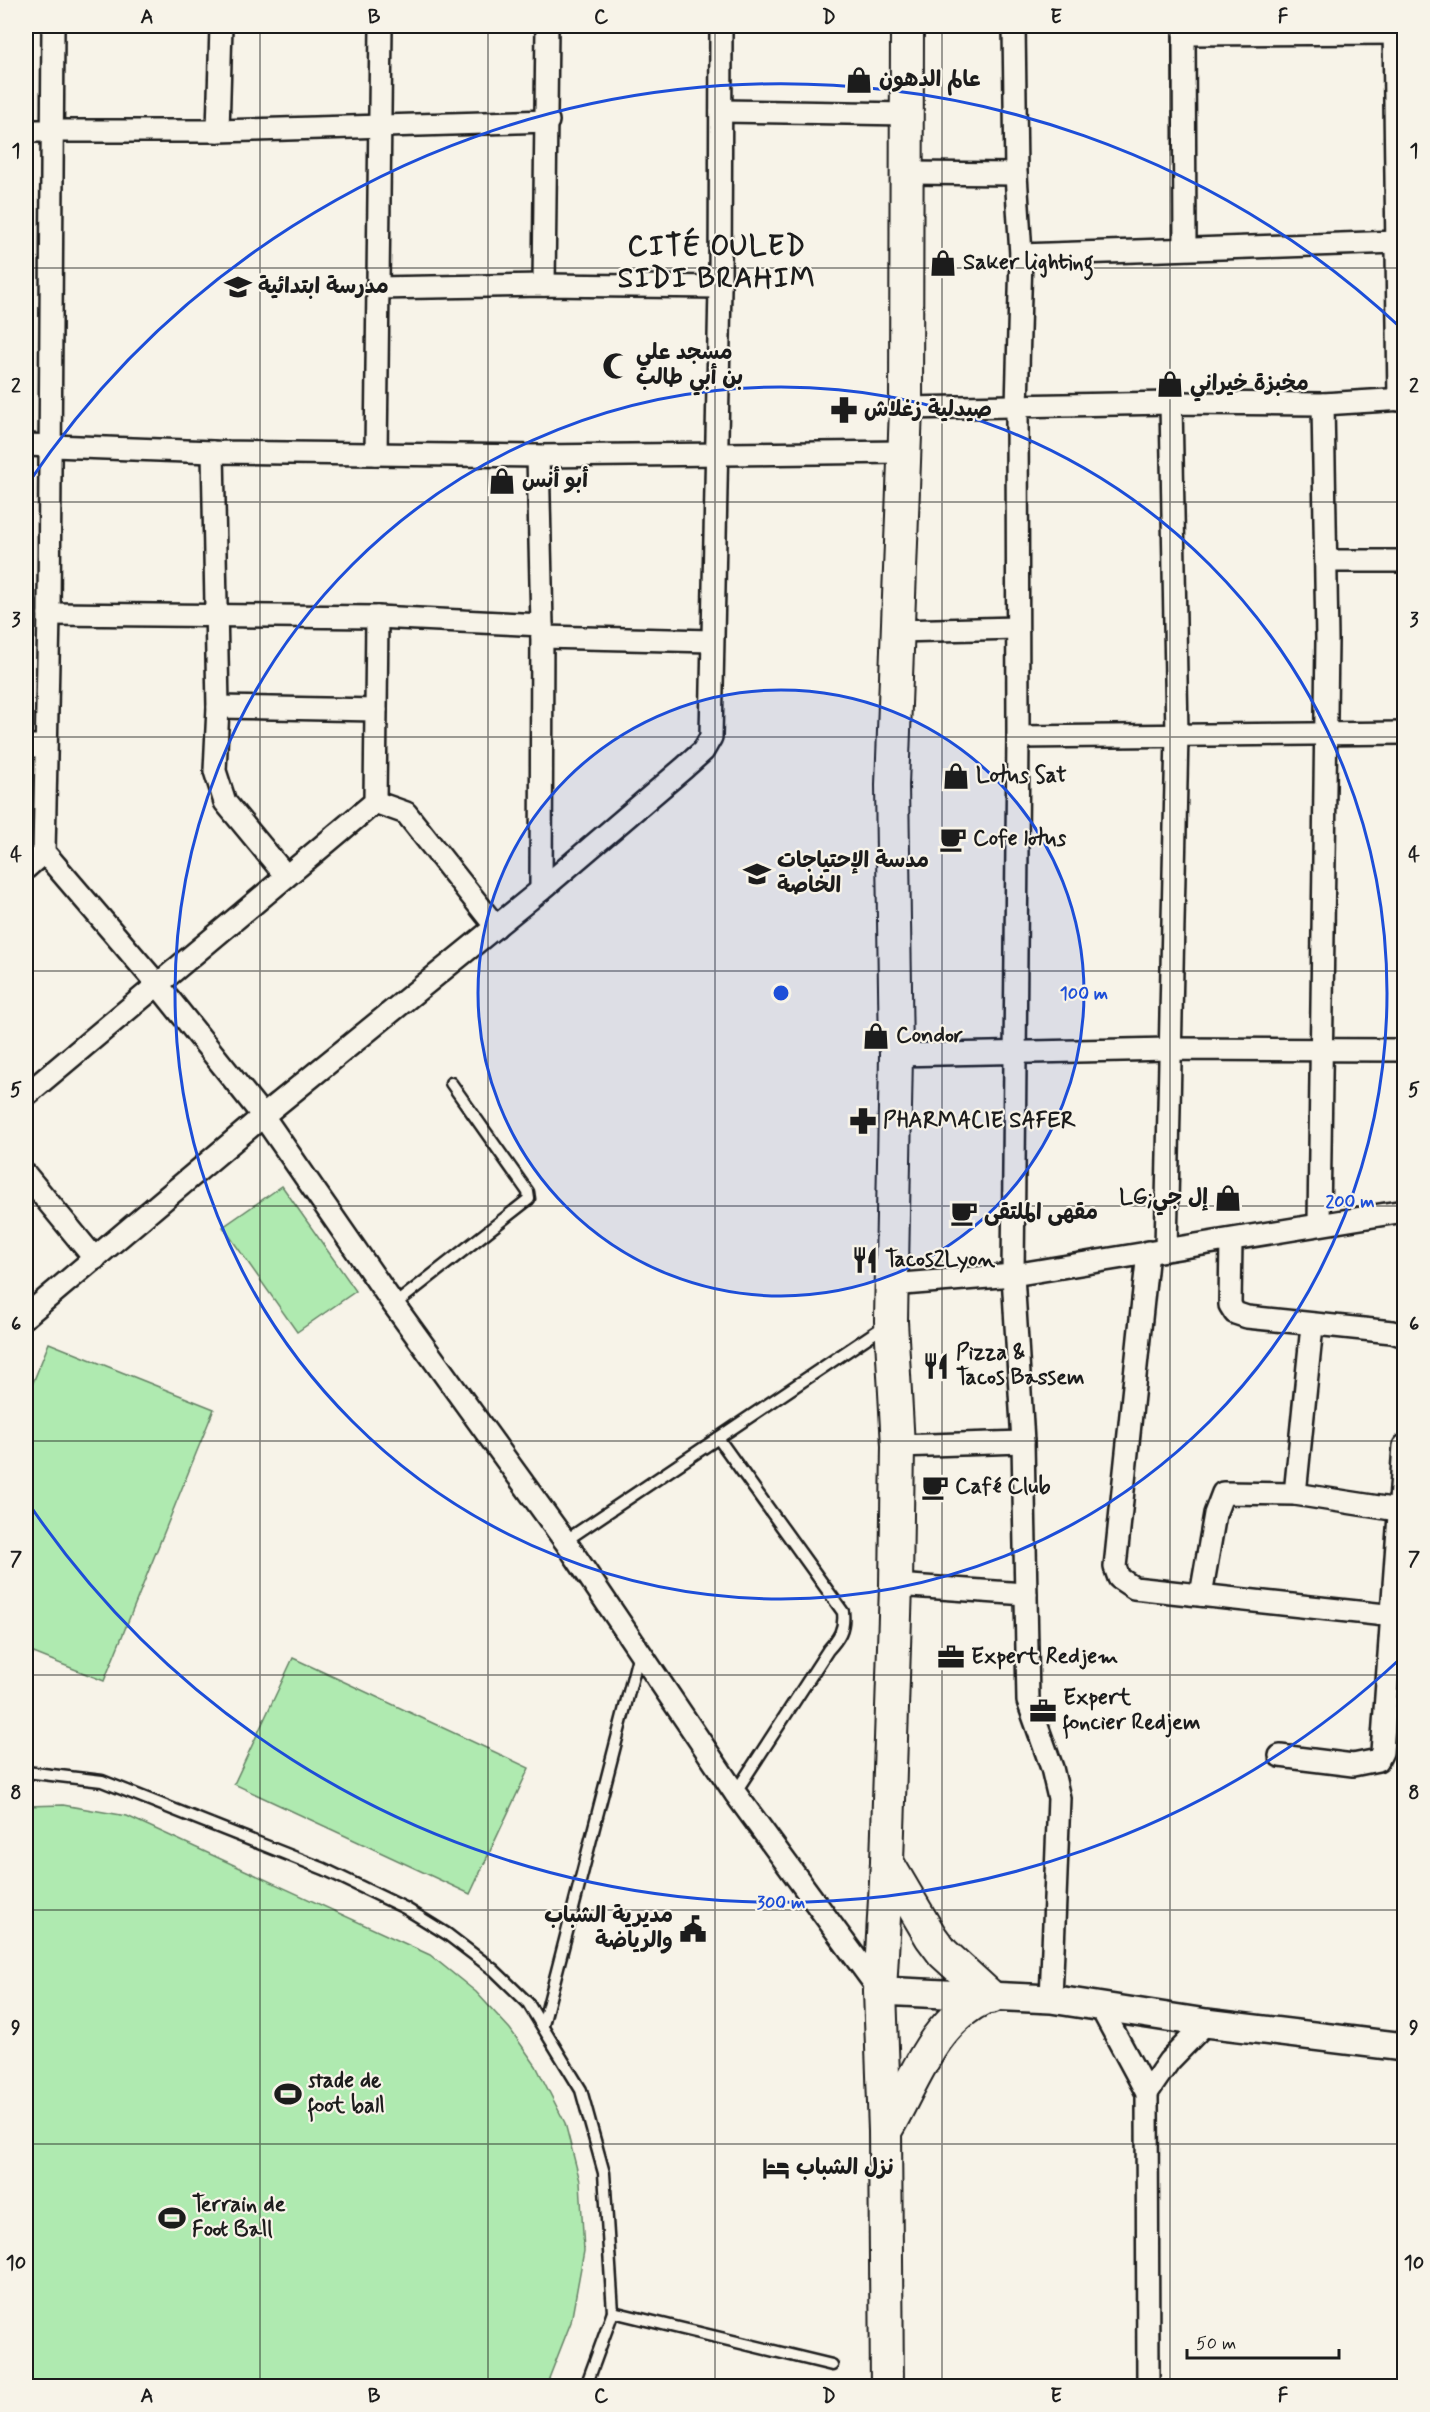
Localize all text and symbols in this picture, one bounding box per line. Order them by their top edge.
text: A [140,4,154,31]
text: B [368,4,381,31]
text: C [594,4,609,31]
text: D [822,4,836,31]
text: E [1050,4,1062,31]
text: F [1278,4,1289,31]
shop icon: عالم الدهون [844,65,874,95]
place label: عالم الدهون [879,66,981,96]
text: 1 [12,138,20,165]
text: 1 [1410,138,1418,165]
district label: CITÉ OULED SIDI BRAHIM [618,227,816,298]
shop icon: Saker lighting [928,248,958,278]
place label: Saker lighting [963,249,1094,281]
school or university icon: مدرسة ابتدائية [223,272,253,302]
place label: مدرسة ابتدائية [258,273,389,301]
place label: مسجد علي بن أبي طالب [636,339,743,396]
mosque icon: مسجد علي بن أبي طالب [601,351,631,381]
shop icon: مخبزة خيراني [1155,369,1185,399]
place label: مخبزة خيراني [1190,370,1309,402]
text: 2 [11,373,21,400]
text: 2 [1409,373,1419,400]
pharmacy icon: صيدلية زغلاش [829,395,859,425]
place label: صيدلية زغلاش [864,396,992,424]
shop icon: أبو أنس [487,466,517,496]
place label: أبو أنس [522,466,588,495]
text: 3 [11,607,21,634]
text: 3 [1409,607,1419,634]
shop icon: Lotus Sat [941,761,971,791]
place label: Lotus Sat [976,762,1067,790]
cafe icon: Cofe lotus [938,824,968,854]
place label: Cofe lotus [973,825,1067,853]
text: 4 [10,842,22,869]
text: 4 [1408,842,1420,869]
place label: مدسة الإحتياجات الخاصة [777,847,929,900]
school or university icon: مدسة الإحتياجات الخاصة [742,859,772,889]
text: 100 m [1060,982,1108,1006]
centre of rings [771,983,791,1003]
shop icon: Condor [861,1021,891,1051]
place label: Condor [896,1022,964,1050]
text: 5 [10,1077,22,1104]
text: 5 [1408,1077,1420,1104]
pharmacy icon: PHARMACIE SAFER [848,1106,878,1136]
place label: PHARMACIE SAFER [883,1107,1076,1135]
shop icon: LG;إل جي [1213,1183,1243,1213]
place label: LG;إل جي [1119,1184,1208,1216]
text: 200 m [1325,1190,1375,1214]
cafe icon: مقهى الملتقى [949,1198,979,1228]
place label: مقهى الملتقى [984,1199,1098,1227]
restaurant icon: Tacos2Lyon [850,1245,880,1275]
place label: Tacos2Lyon [885,1246,996,1274]
text: 6 [11,1311,21,1338]
text: 6 [1409,1311,1419,1338]
place label: Pizza & Tacos Bassem [956,1339,1085,1392]
restaurant icon: Pizza & Tacos Bassem [921,1351,951,1381]
cafe icon: Café Club [920,1472,950,1502]
place label: Café Club [955,1473,1051,1501]
text: 7 [10,1546,22,1573]
text: 7 [1408,1546,1420,1573]
office icon: Expert Redjem [936,1642,966,1672]
place label: Expert Redjem [971,1643,1118,1671]
place label: Expert foncier Redjem [1062,1684,1200,1739]
office icon: Expert foncier Redjem [1028,1696,1058,1726]
text: 8 [10,1780,22,1807]
text: 8 [1408,1780,1420,1807]
text: 300 m [757,1891,805,1915]
place label: مديرية الشباب والرياضة [544,1902,673,1955]
public building icon: مديرية الشباب والرياضة [678,1914,708,1944]
text: 9 [11,2015,21,2042]
text: 9 [1409,2015,1419,2042]
place label: stade de foot ball [307,2067,385,2122]
sports icon: stade de foot ball [273,2079,303,2109]
hotel icon: نزل الشباب [761,2153,791,2183]
place label: نزل الشباب [796,2154,894,2182]
place label: Terrain de Foot Ball [192,2191,286,2244]
sports icon: Terrain de Foot Ball [157,2203,187,2233]
text: 10 [6,2250,26,2277]
text: 10 [1404,2250,1424,2277]
scale bar [1187,2322,1338,2360]
text: 50 m [1196,2332,1236,2356]
text: A [140,2383,154,2410]
text: B [368,2383,381,2410]
text: C [594,2383,609,2410]
text: D [822,2383,836,2410]
text: E [1050,2383,1062,2410]
text: F [1278,2383,1289,2410]

